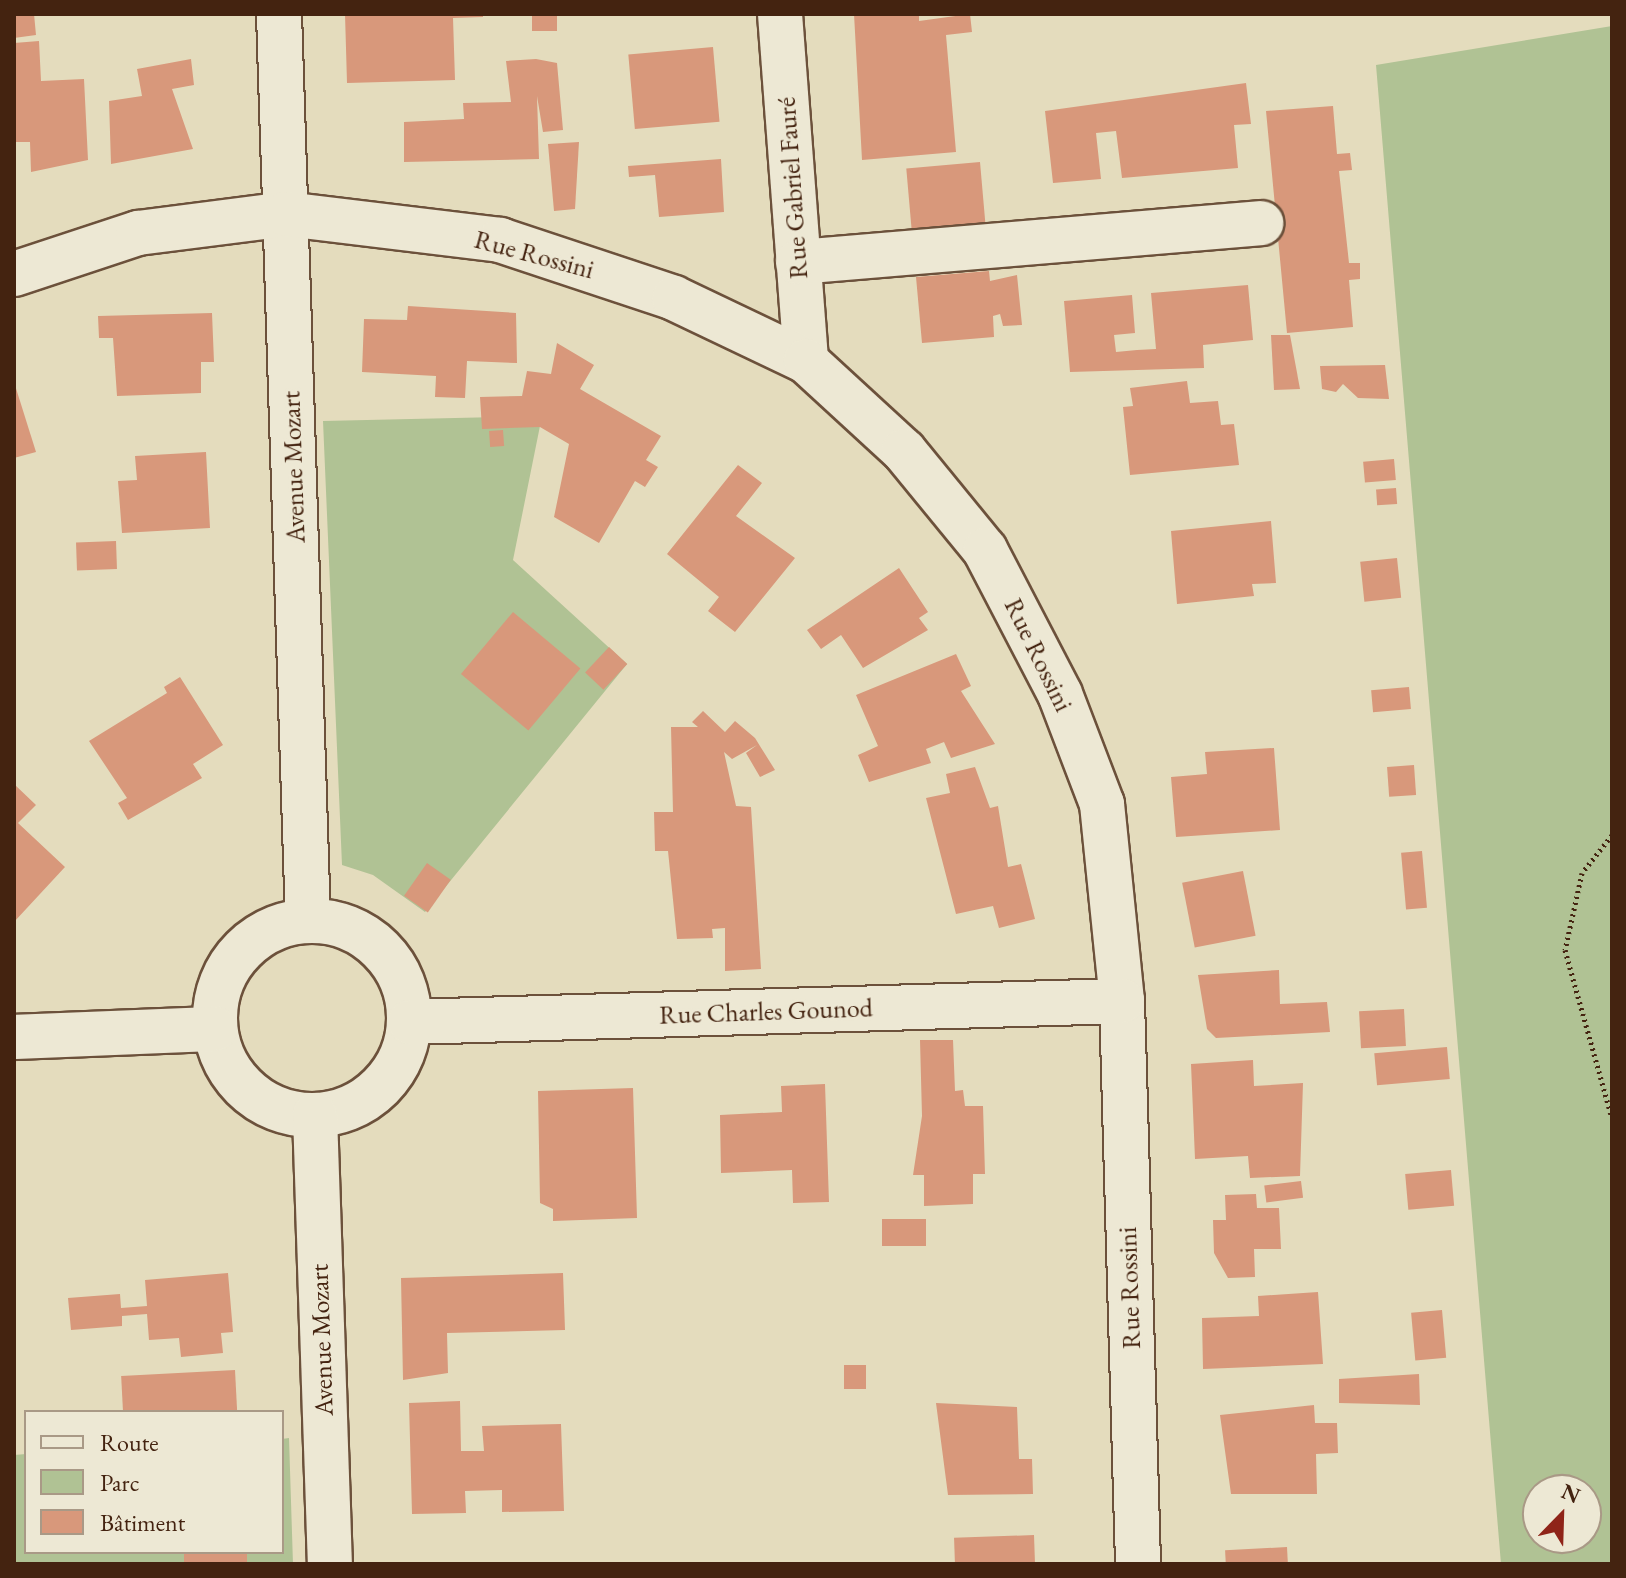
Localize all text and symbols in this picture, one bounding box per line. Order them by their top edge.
street label: Rue Gabriel Fauré [771,96,815,280]
street label: Rue Rossini [471,224,597,286]
street label: Avenue Mozart [276,390,312,544]
street label: Rue Rossini [997,593,1079,717]
street label: Rue Charles Gounod [659,993,873,1031]
street label: Rue Rossini [1112,1226,1148,1350]
street label: Avenue Mozart [304,1263,340,1417]
legend [24,1410,284,1554]
text: Route [100,1427,159,1458]
text: Parc [100,1467,139,1498]
north arrow [1522,1474,1602,1554]
text: N [1557,1476,1585,1510]
text: Bâtiment [100,1507,185,1538]

